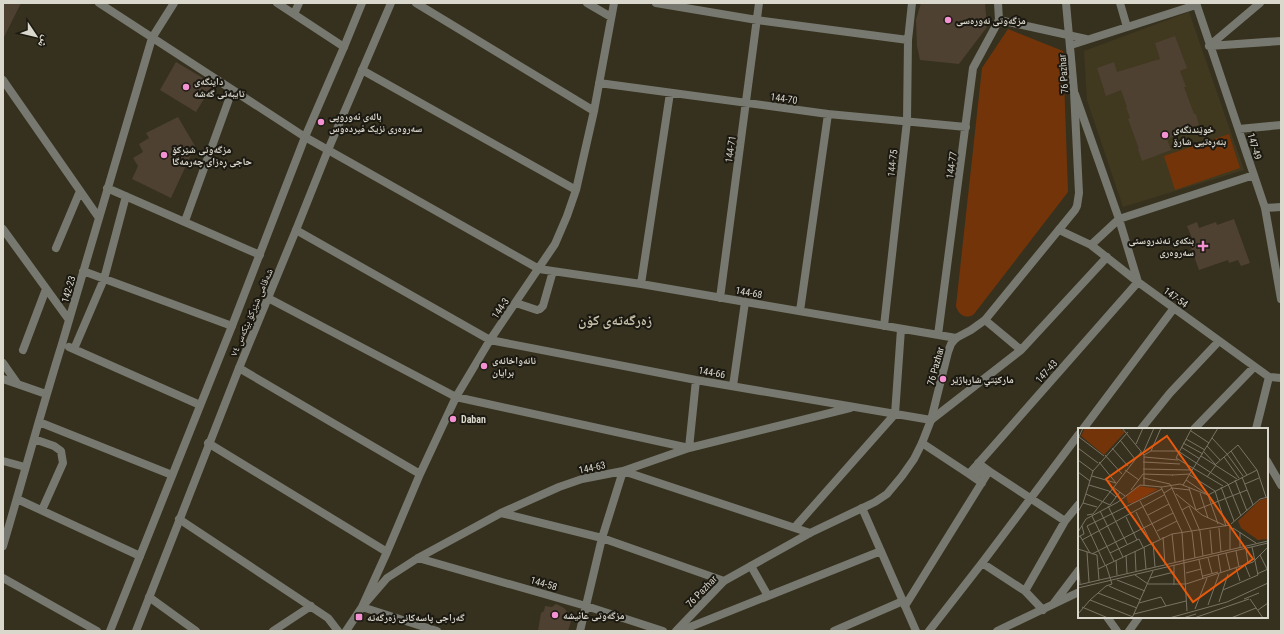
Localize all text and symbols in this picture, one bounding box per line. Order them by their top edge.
marker: مزگەوتی نەورەسی [943,15,953,25]
place label: مزگەوتی نەورەسی [956,15,1026,27]
north arrow [16,16,56,56]
text: ش [34,32,52,50]
street label: 76 Pazhar [1057,54,1070,94]
place label: داینگەی تایبەتی گەشە [194,76,245,100]
marker: داینگەی تایبەتی گەشە [181,82,191,92]
street label: 144-70 [770,91,798,106]
place label: بالەی ئەوروپی سەروەری نزیک فیردەوس [329,111,422,135]
marker: بالەی ئەوروپی سەروەری نزیک فیردەوس [316,117,326,127]
place label: خوێندنگەی بنەڕەتیی شارۆ [1173,124,1226,149]
marker: خوێندنگەی بنەڕەتیی شارۆ [1160,130,1170,140]
street label: 147-49 [1245,132,1264,161]
street label: 144-71 [723,135,738,163]
place label: مزگەوتی شێرکۆ حاجی ڕەزای چەرمەگا [172,144,252,169]
street label: 144-75 [886,149,899,177]
marker: مزگەوتی شێرکۆ حاجی ڕەزای چەرمەگا [159,150,169,160]
street label: 144-77 [944,151,959,179]
place label: بنکەی تەندروستی سەروەری [1128,235,1194,259]
marker: بنکەی تەندروستی سەروەری [1197,240,1209,252]
street label: شەقامی شێرکۆ بێکەس ٧٤ [228,267,276,358]
street label: 142-23 [59,275,78,304]
street label: 144-68 [735,285,763,300]
street label: 147-54 [1161,285,1190,310]
street label: 144-3 [490,296,511,321]
district label: زەرگەتەی کۆن [578,312,652,329]
street label: 76 Pazhar [925,346,946,387]
place label: نانەواخانەی برایان [492,355,536,379]
street label: 147-43 [1033,358,1060,385]
marker: نانەواخانەی برایان [479,361,489,371]
street label: 144-66 [698,365,726,380]
marker: مارکێتي شارباژێر [938,374,948,384]
place label: مارکێتي شارباژێر [950,374,1014,387]
marker: Daban [448,414,458,424]
place label: Daban [461,414,486,425]
inset map [1078,428,1268,618]
street label: 144-63 [578,459,607,476]
street label: 76 Pazhar [684,573,719,609]
street label: 144-58 [529,574,558,593]
marker: مزگەوتی عائیشە [550,610,560,620]
place label: مزگەوتی عائیشە [563,610,625,622]
marker: گەراجی پاسەکانی زەرگەتە [354,612,364,622]
place label: گەراجی پاسەکانی زەرگەتە [367,612,465,624]

